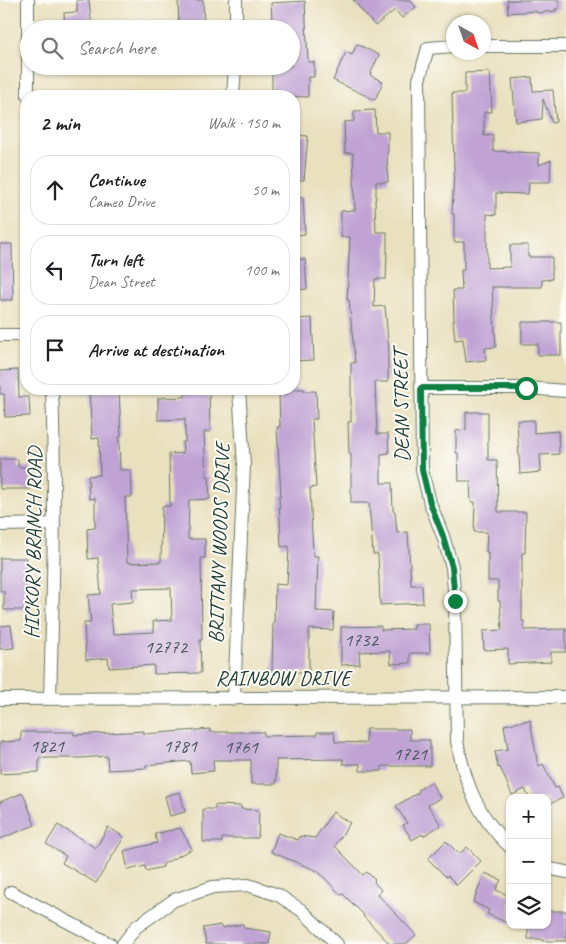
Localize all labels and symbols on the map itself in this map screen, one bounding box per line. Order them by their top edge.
north arrow [446,15,491,60]
street label: DEAN STREET [387,344,415,462]
route start [515,377,538,400]
street label: BRITTANY WOODS DRIVE [203,440,236,644]
street label: HICKORY BRANCH ROAD [18,445,48,639]
route end [444,590,467,613]
house number: 1732 [344,628,380,652]
house number: 12772 [145,635,189,659]
street label: RAINBOW DRIVE [215,665,353,691]
house number: 1821 [30,734,66,758]
house number: 1781 [163,734,199,758]
house number: 1761 [224,735,260,759]
house number: 1721 [393,742,429,766]

